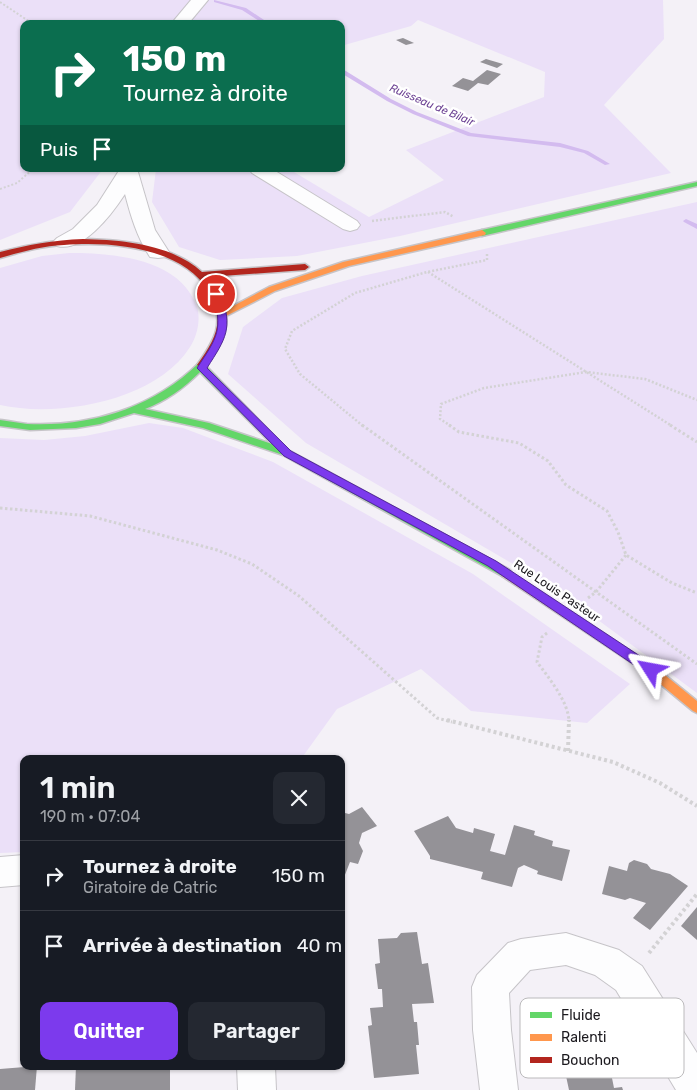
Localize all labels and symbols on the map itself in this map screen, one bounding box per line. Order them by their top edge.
water label: Ruisseau de Bilair [387,81,477,129]
pin [195,273,237,315]
street label: Rue Louis Pasteur [511,557,603,625]
position arrow [624,643,676,695]
legend [520,998,684,1078]
text: Fluide [561,1007,601,1024]
text: Ralenti [561,1029,606,1046]
text: Bouchon [561,1052,620,1069]

